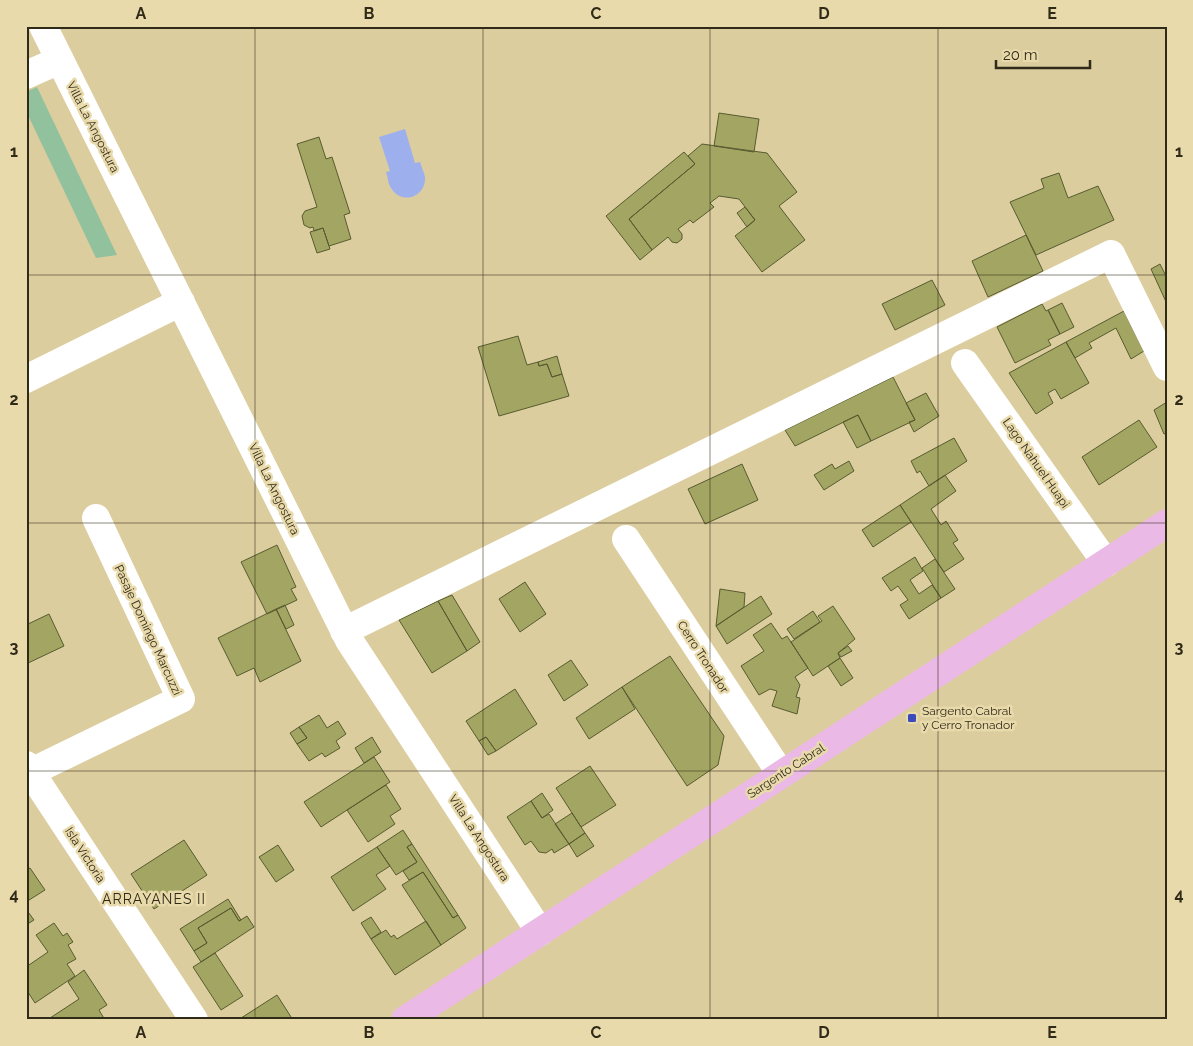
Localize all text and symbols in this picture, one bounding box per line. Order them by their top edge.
text: A [136,4,147,23]
text: B [364,4,375,23]
text: C [591,4,602,23]
text: D [818,4,830,23]
text: E [1047,4,1057,23]
scale bar [996,38,1089,70]
text: 20 m [1003,46,1038,64]
street label: Villa La Angostura [64,79,122,175]
text: 1 [10,142,18,161]
text: 1 [1175,142,1183,161]
text: 2 [9,390,19,409]
text: 2 [1174,390,1184,409]
street label: Lago Nahuel Huapi [1000,415,1072,511]
street label: Villa La Angostura [246,441,302,537]
street label: Pasaje Domingo Marcuzzi [112,563,184,697]
street label: Cerro Tronador [674,618,732,696]
text: 3 [10,638,19,657]
text: 3 [1175,638,1184,657]
place label: Sargento Cabral y Cerro Tronador [922,704,1015,732]
marker: Sargento Cabral y Cerro Tronador [906,712,918,724]
street label: Sargento Cabral [745,740,828,801]
street label: Villa La Angostura [446,792,512,884]
street label: Isla Victoria [62,825,108,885]
text: 4 [9,885,19,904]
text: 4 [1174,885,1184,904]
district label: ARRAYANES II [102,891,206,907]
text: A [136,1023,147,1042]
text: B [364,1023,375,1042]
text: C [591,1023,602,1042]
text: D [818,1023,830,1042]
text: E [1047,1023,1057,1042]

